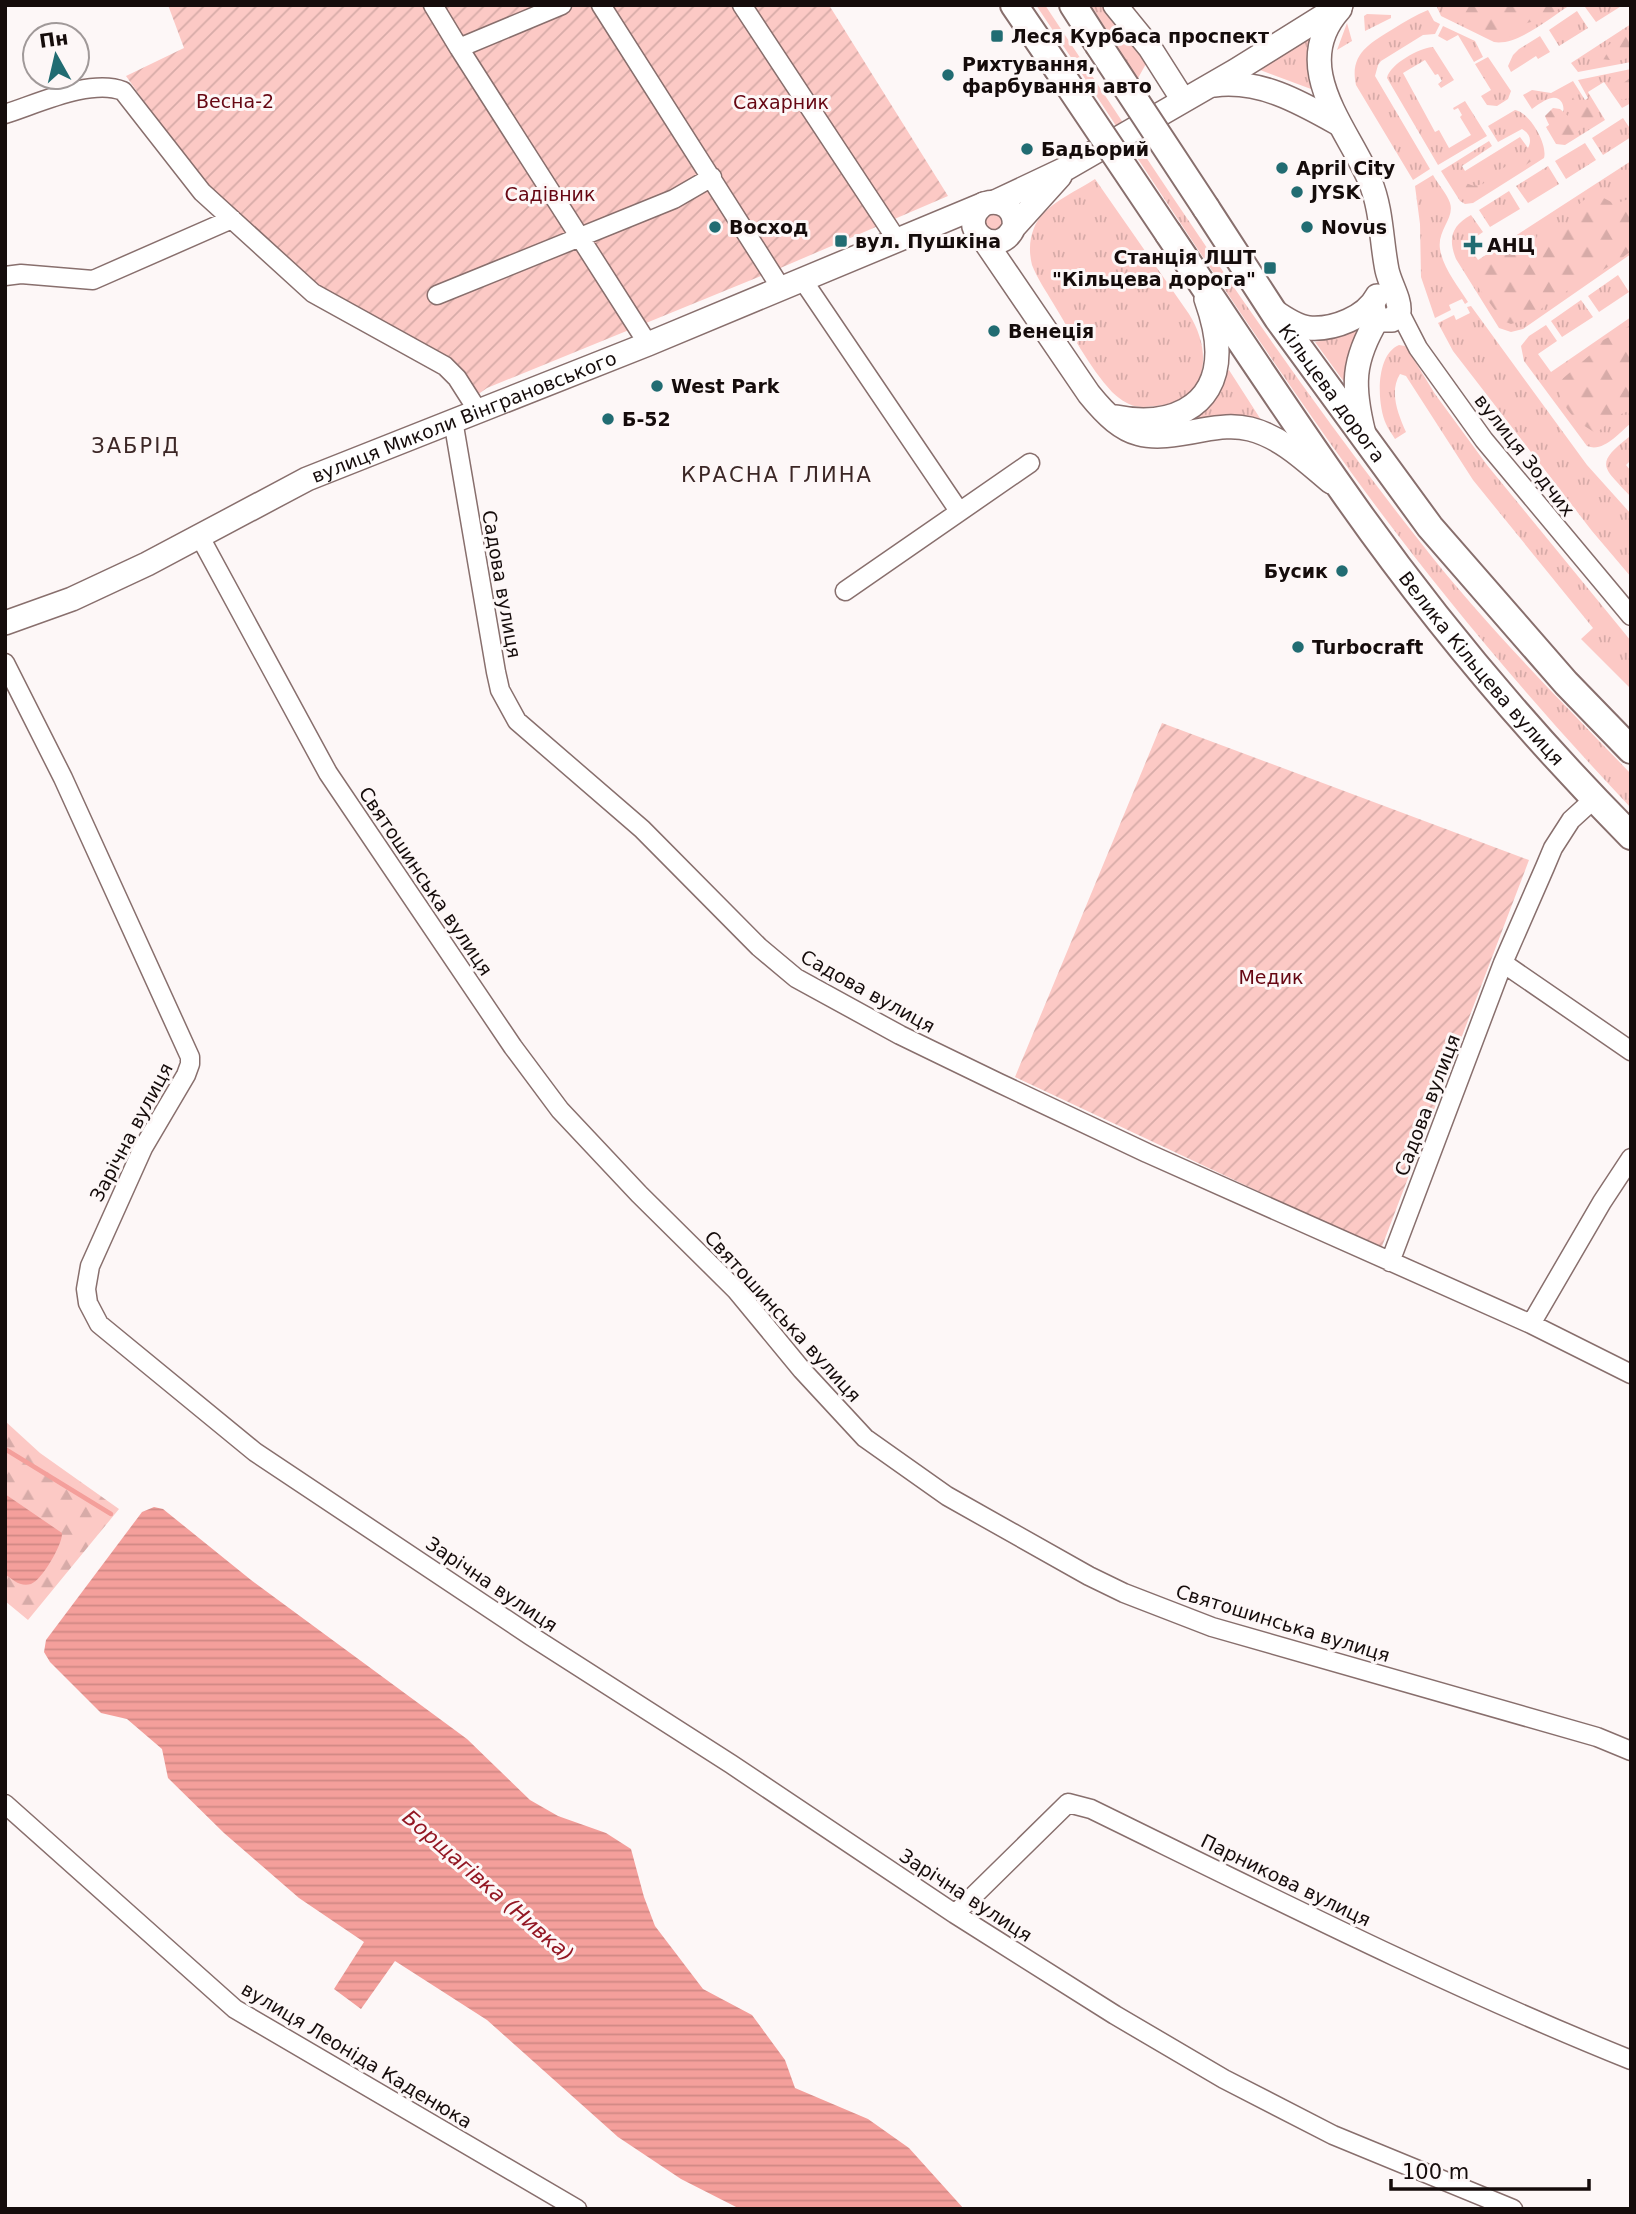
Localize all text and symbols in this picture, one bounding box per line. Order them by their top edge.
north arrow [21,21,91,91]
place label: Леся Курбаса проспект [1011,25,1269,47]
text: Пн [38,26,70,52]
marker: Леся Курбаса проспект [989,28,1005,44]
place label: Рихтування, фарбування авто [962,53,1152,97]
marker: Рихтування, фарбування авто [940,67,956,83]
park label: Весна-2 [196,90,274,112]
park label: Сахарник [733,91,829,113]
place label: Бадьорий [1041,138,1149,160]
marker: Бадьорий [1019,141,1035,157]
place label: April City [1296,157,1396,179]
marker: April City [1274,160,1290,176]
place label: JYSK [1309,181,1362,203]
park label: Садівник [505,183,595,205]
marker: JYSK [1289,184,1305,200]
place label: Восход [729,216,808,238]
place label: Novus [1321,216,1387,238]
marker: Восход [707,219,723,235]
marker: Novus [1299,219,1315,235]
place label: вул. Пушкіна [855,230,1001,252]
marker: вул. Пушкіна [833,233,849,249]
place label: АНЦ [1487,234,1535,256]
marker: АНЦ [1465,237,1481,253]
place label: Станція ЛШТ "Кільцева дорога" [1052,246,1256,290]
marker: Станція ЛШТ "Кільцева дорога" [1262,260,1278,276]
place label: Венеція [1008,320,1094,342]
street label: Кільцева дорога [1274,320,1390,466]
marker: Венеція [986,323,1002,339]
street label: вулиця Миколи Вінграновського [308,347,620,487]
place label: West Park [671,375,780,397]
marker: West Park [649,378,665,394]
street label: вулиця Зодчих [1470,389,1580,521]
place label: Б-52 [622,408,671,430]
marker: Б-52 [600,411,616,427]
district label: ЗАБРІД [91,434,181,458]
district label: КРАСНА ГЛИНА [681,463,873,487]
street label: Садова вулиця [478,508,526,660]
place label: Бусик [1264,560,1328,582]
marker: Бусик [1334,563,1350,579]
street label: Велика Кільцева вулиця [1395,567,1569,770]
place label: Turbocraft [1312,636,1423,658]
marker: Turbocraft [1290,639,1306,655]
street label: Святошинська вулиця [355,782,497,980]
street label: Садова вулиця [797,945,939,1037]
park label: Медик [1238,966,1304,988]
street label: Садова вулиця [1390,1031,1464,1179]
street label: Зарічна вулиця [85,1059,177,1205]
street label: Святошинська вулиця [700,1226,866,1406]
street label: Зарічна вулиця [422,1532,562,1636]
street label: Святошинська вулиця [1173,1580,1393,1666]
water label: Борщагівка (Нивка) [398,1805,578,1967]
street label: Парникова вулиця [1198,1829,1374,1931]
street label: Зарічна вулиця [896,1844,1036,1946]
street label: вулиця Леоніда Каденюка [238,1977,476,2133]
scale bar [1391,2148,1589,2192]
text: 100 m [1402,2160,1469,2184]

